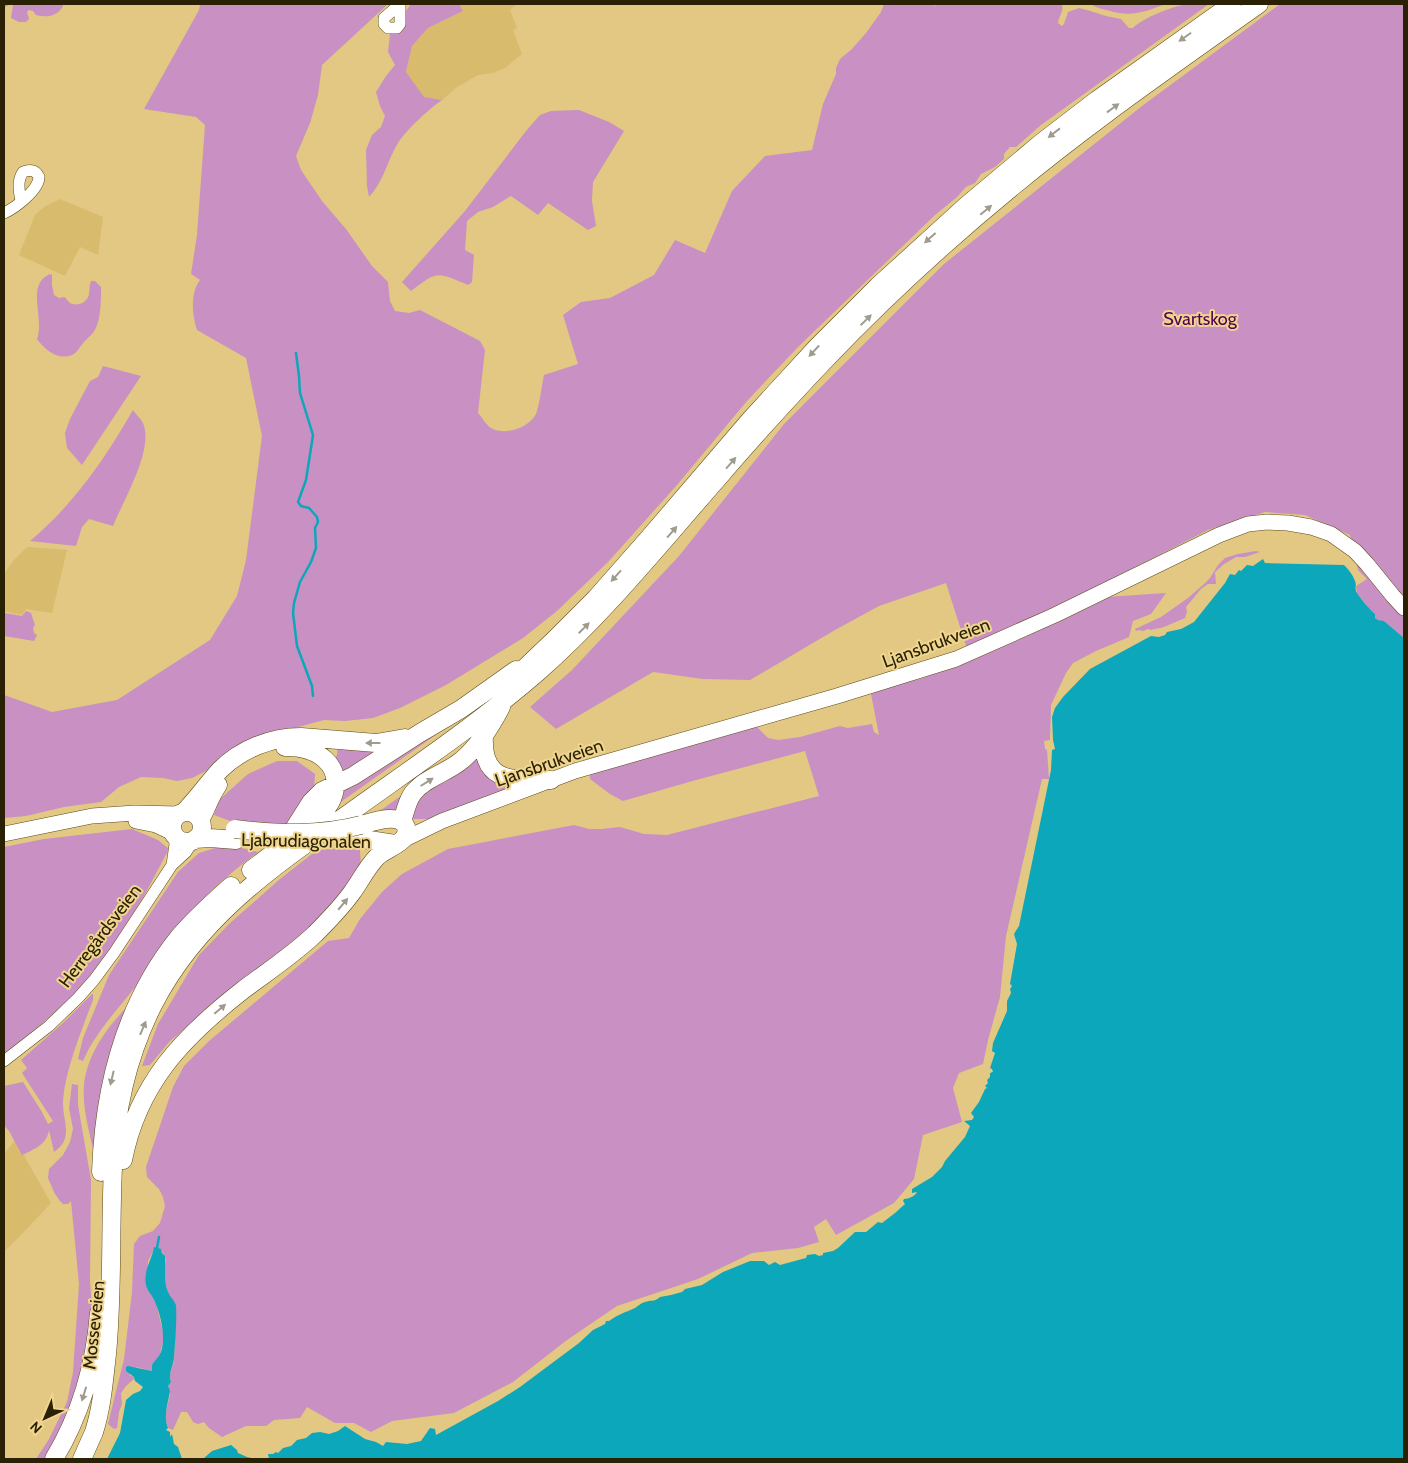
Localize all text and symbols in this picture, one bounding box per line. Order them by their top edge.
one-way arrow [1178,32,1192,42]
one-way arrow [1106,103,1119,114]
one-way arrow [1047,128,1061,138]
one-way arrow [979,204,992,215]
one-way arrow [925,232,937,244]
park label: Svartskog [1163,308,1238,330]
one-way arrow [860,314,872,326]
one-way arrow [808,345,820,357]
one-way arrow [725,457,736,470]
one-way arrow [666,525,677,538]
one-way arrow [610,570,622,582]
street label: Ljansbrukveien [879,613,993,673]
one-way arrow [578,622,590,634]
street label: Ljansbrukveien [492,734,606,792]
one-way arrow [364,739,380,747]
one-way arrow [420,778,434,787]
street label: Ljabrudiagonalen [241,829,371,853]
street label: Herregårdsveien [54,880,146,992]
one-way arrow [337,898,349,910]
one-way arrow [213,1004,226,1015]
one-way arrow [139,1020,147,1035]
one-way arrow [108,1070,116,1085]
street label: Mosseveien [78,1279,110,1371]
one-way arrow [79,1387,87,1402]
north arrow [20,1393,70,1443]
text: N [26,1417,46,1437]

